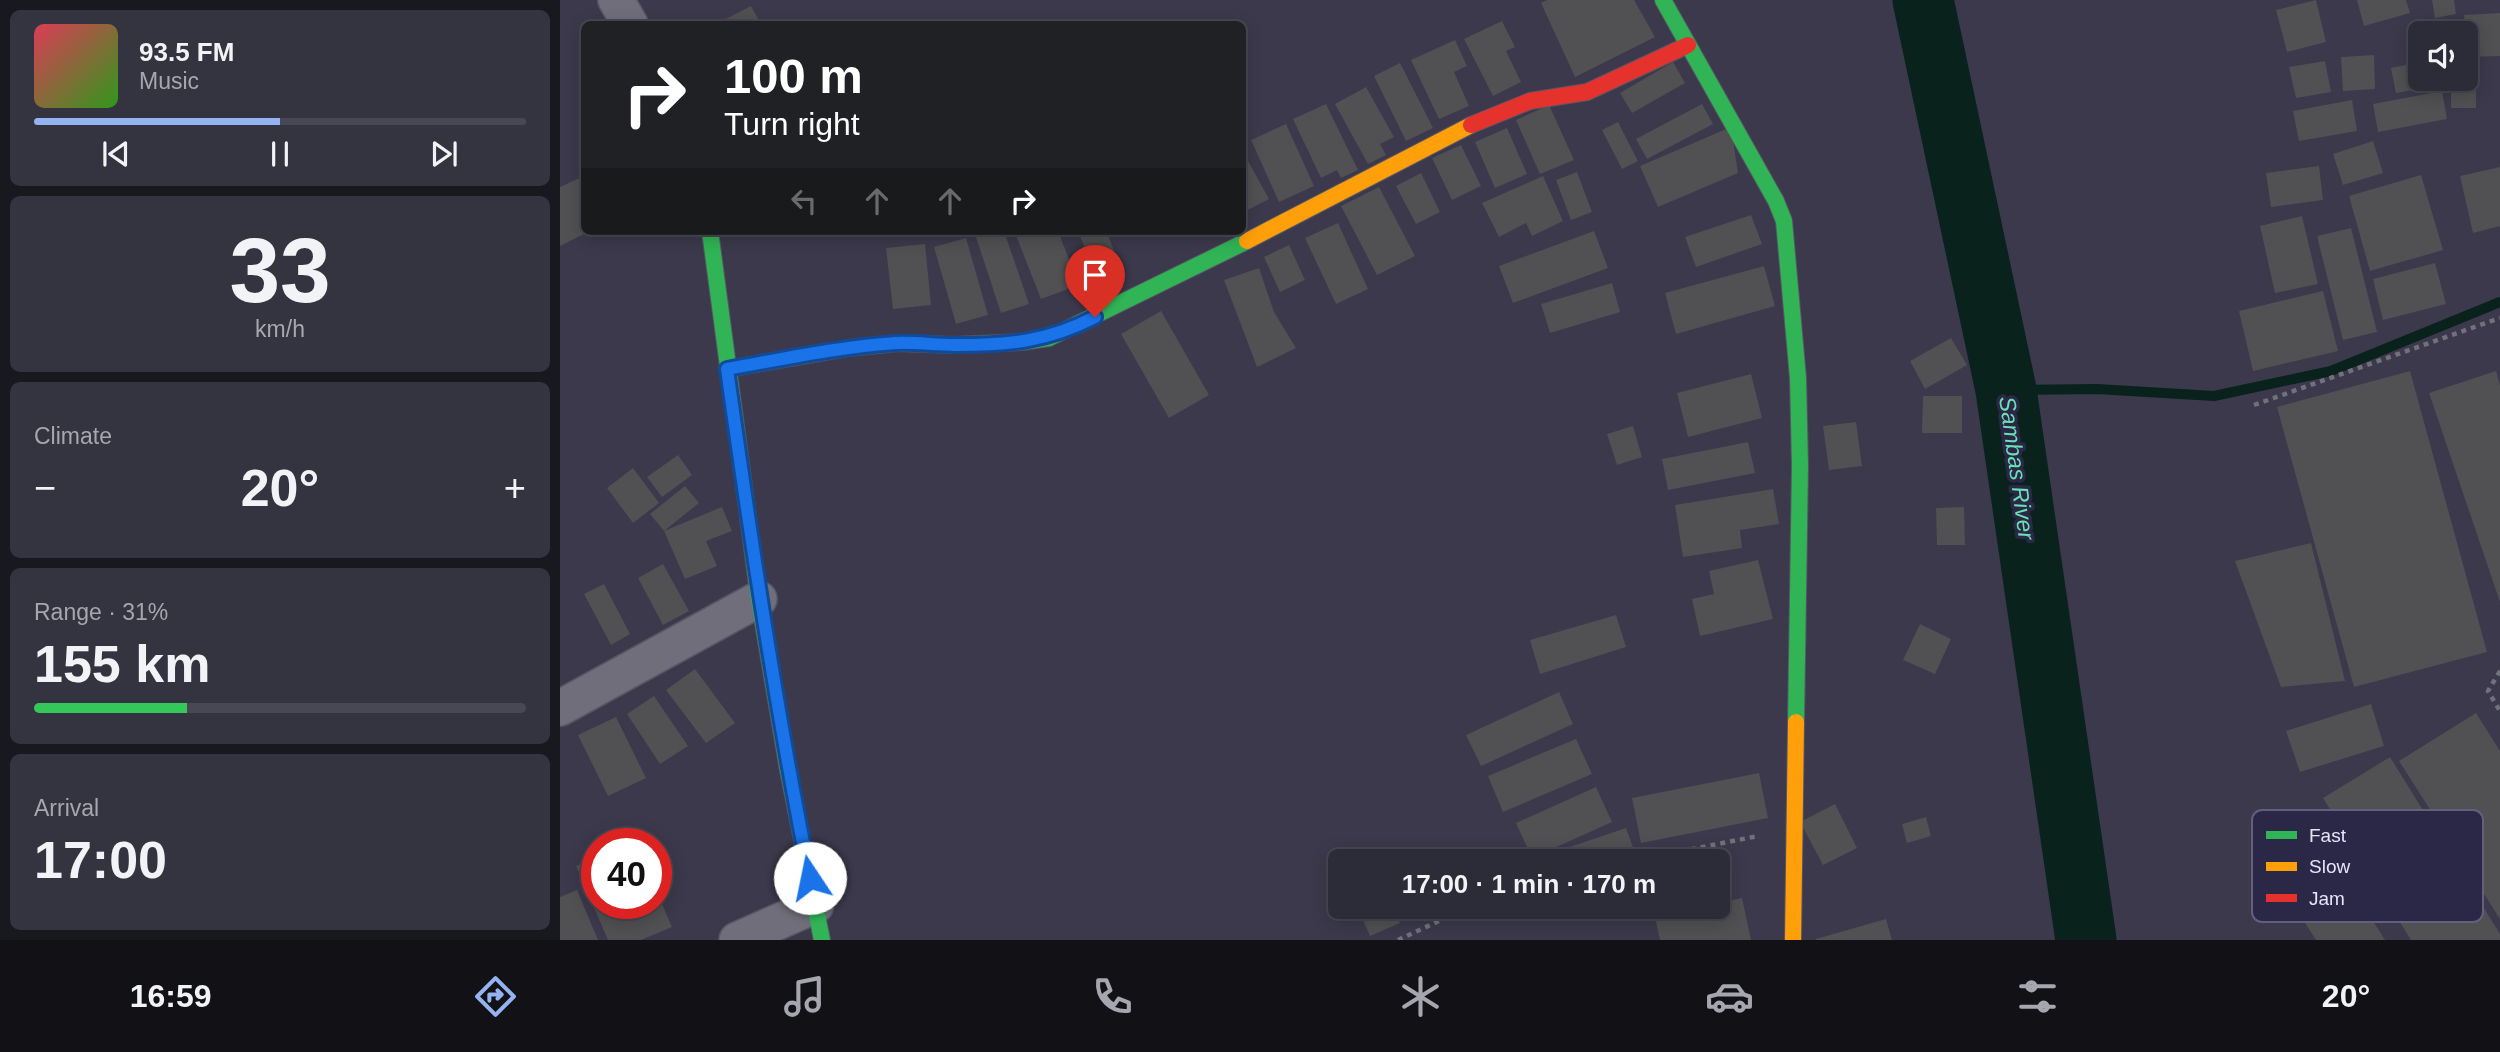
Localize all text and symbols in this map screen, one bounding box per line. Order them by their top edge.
map controls [2408,21,2478,91]
button: sound [2408,21,2478,91]
text: 93.5 FM [139,37,234,67]
icon: right [609,49,700,140]
text: 100 m [724,49,863,103]
text: Music [139,68,199,94]
text: Turn right [724,106,860,142]
icon: previous [97,135,135,173]
icon: pause [261,135,299,173]
icon: next [425,135,463,173]
icon: left [785,182,823,220]
icon: ahead [858,182,896,220]
icon: ahead [931,182,969,220]
icon: right [1004,182,1042,220]
text: 33 [229,220,331,321]
pin [1065,245,1125,317]
icon: arrive [1076,256,1114,294]
text: km/h [255,316,305,342]
water label: Sambas River [1994,395,2040,543]
text: Climate [34,423,112,449]
text: 20° [241,459,319,517]
text: − [34,467,56,509]
text: + [504,467,526,509]
text: Range · 31% [34,599,168,625]
text: 155 km [34,635,210,693]
text: Arrival [34,795,99,821]
legend [2252,810,2483,922]
text: Fast [2309,825,2347,846]
speed limit sign: 40 [581,828,672,919]
text: 17:00 [34,831,167,889]
position arrow [773,841,847,915]
text: Slow [2309,856,2350,877]
text: 17:00 · 1 min · 170 m [1402,869,1656,899]
text: Jam [2309,888,2345,909]
icon: directions [471,972,520,1021]
icon: music [780,972,829,1021]
icon: phone [1088,972,1137,1021]
icon: climate [1396,972,1445,1021]
icon: car [1705,972,1754,1021]
icon: filters [2013,972,2062,1021]
text: 16:59 [130,978,212,1014]
text: 20° [2322,978,2370,1014]

